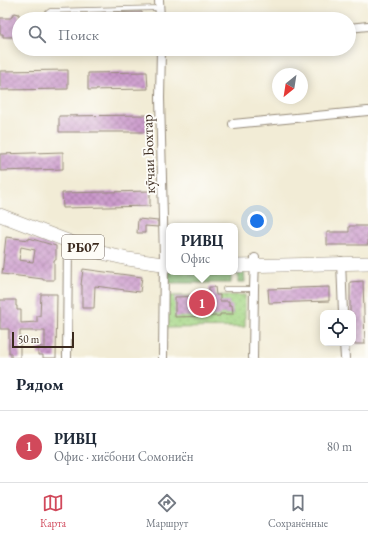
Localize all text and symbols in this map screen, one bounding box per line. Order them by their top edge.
search box [12,12,356,56]
icon: search [26,23,48,45]
text: Поиск [58,25,99,44]
north arrow [272,68,308,104]
street label: кӯчаи Бохтар [137,114,159,194]
your location [247,211,267,231]
popup [166,223,238,275]
text: РИВЦ [181,231,223,250]
road number: РБ07 [62,235,104,259]
text: Офис [181,250,210,267]
pin: 1 [189,288,215,318]
map controls [320,310,356,346]
button: locate [320,310,356,346]
scale bar [12,330,74,349]
text: 50 m [18,332,39,346]
text: Рядом [16,373,64,395]
text: РИВЦ [54,429,97,448]
text: 1 [26,438,32,455]
text: 80 m [327,438,352,455]
text: Офис · хиёбони Сомониён [54,448,193,465]
tab: Карта [40,492,66,530]
tab: Маршрут [146,492,188,530]
tab: Сохранённые [268,492,328,530]

